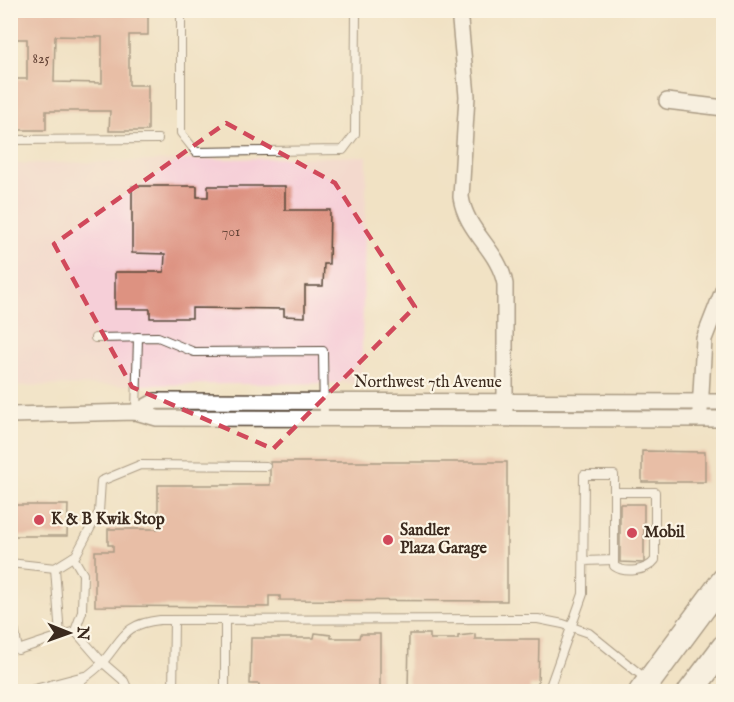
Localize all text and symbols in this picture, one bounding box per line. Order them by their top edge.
house number: 825 [32,50,50,68]
house number: 701 [222,223,240,241]
street label: Northwest 7th Avenue [354,373,502,393]
place label: K & B Kwik Stop [51,510,165,530]
marker: K & B Kwik Stop [32,513,46,527]
place label: Sandler Plaza Garage [400,521,487,559]
place label: Mobil [644,523,685,543]
marker: Mobil [625,526,639,540]
marker: Sandler Plaza Garage [381,533,395,547]
north arrow [39,603,99,663]
text: N [72,625,92,640]

